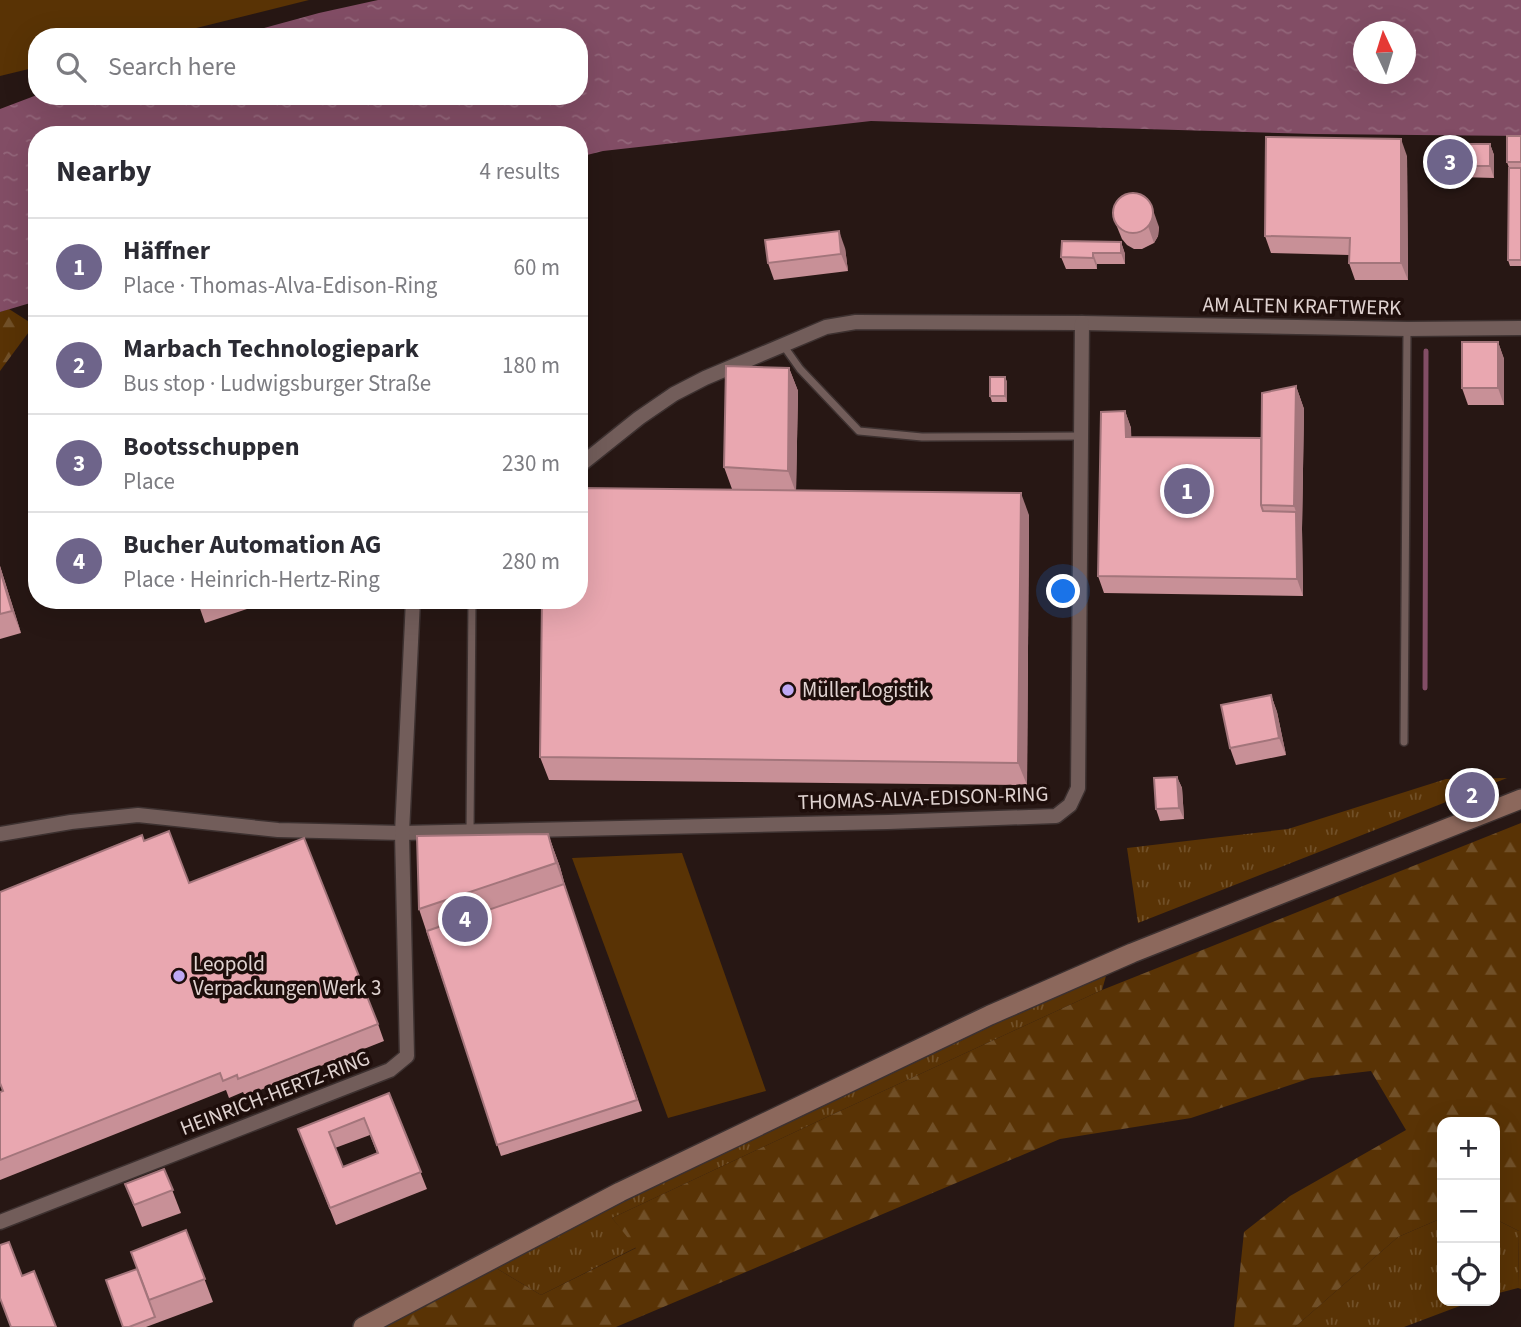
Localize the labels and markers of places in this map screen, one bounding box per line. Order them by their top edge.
pin: 3 [1427,136,1473,188]
pin: 1 [1164,465,1210,517]
place label: Müller Logistik [802,675,930,705]
marker: Müller Logistik [780,682,796,698]
pin: 2 [1449,769,1495,821]
pin: 4 [442,893,488,945]
place label: Leopold Verpackungen Werk 3 [193,949,381,1003]
marker: Leopold Verpackungen Werk 3 [171,968,187,984]

